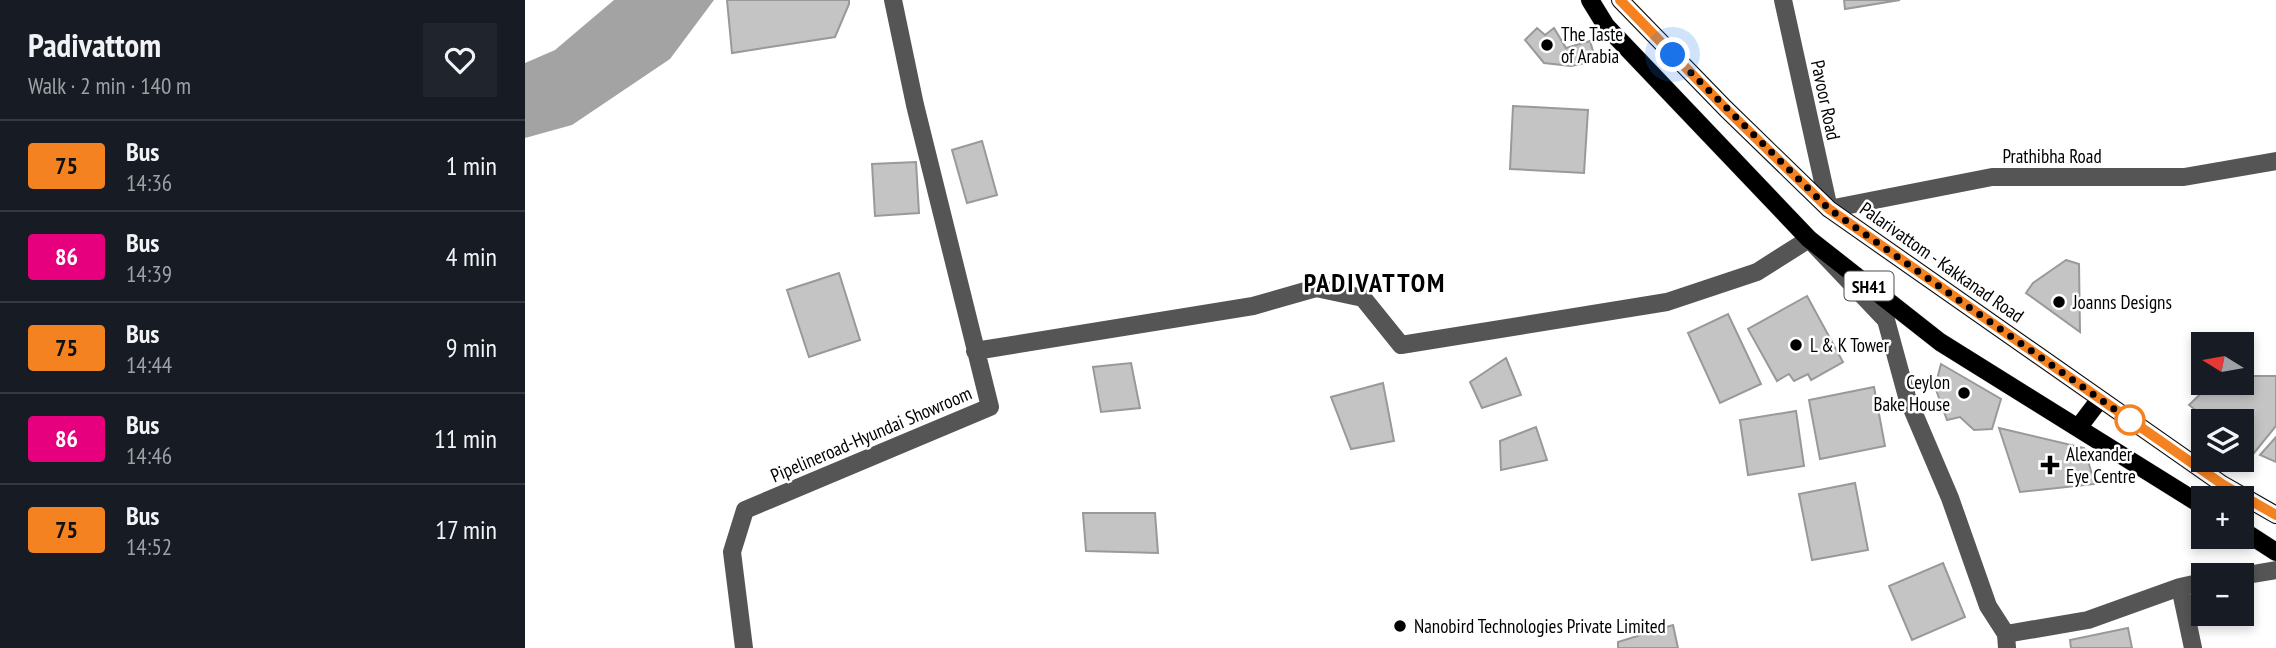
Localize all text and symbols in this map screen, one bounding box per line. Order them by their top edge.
place label: The Taste of Arabia [1561,22,1623,68]
text: Padivattom [28,23,161,66]
button: heart [423,23,497,97]
marker: The Taste of Arabia [1539,37,1555,53]
your location [1655,37,1690,72]
street label: Pavoor Road [1806,58,1846,142]
text: Walk · 2 min · 140 m [28,71,191,100]
text: Bus [126,135,159,168]
street label: Prathibha Road [2002,144,2102,168]
text: 1 min [446,149,497,182]
text: 75 [55,150,78,181]
text: 14:36 [126,168,172,197]
street label: Palarivattom - Kakkanad Road [1855,196,2029,328]
text: Bus [126,226,159,259]
text: 4 min [446,240,497,273]
text: 86 [55,241,78,272]
text: 14:39 [126,259,172,288]
district label: PADIVATTOM [1304,266,1446,299]
road number: SH41 [1845,272,1893,300]
place label: Joanns Designs [2072,290,2172,314]
marker: Joanns Designs [2051,294,2067,310]
text: Bus [126,317,159,350]
text: 9 min [446,331,497,364]
text: 75 [55,332,78,363]
north arrow [2191,332,2254,396]
map controls [2191,332,2254,626]
place label: L & K Tower [1810,333,1890,357]
marker: L & K Tower [1788,337,1804,353]
text: 14:44 [126,350,172,379]
place label: Ceylon Bake House [1873,370,1950,416]
street label: Pipelineroad-Hyundai Showroom [767,381,975,487]
marker: Ceylon Bake House [1956,385,1972,401]
unlabelled marker [2115,405,2145,435]
text: Bus [126,408,159,441]
button: layers [2191,409,2254,472]
text: 11 min [434,422,497,455]
text: 86 [55,423,78,454]
text: 14:46 [126,441,172,470]
place label: Alexander Eye Centre [2066,442,2136,488]
marker: Alexander Eye Centre [2040,455,2060,475]
button: + [2191,486,2254,549]
text: Bus [126,499,159,532]
text: 17 min [435,513,497,546]
text: 75 [55,514,78,545]
text: 14:52 [126,532,172,561]
button: − [2191,563,2254,626]
place label: Nanobird Technologies Private Limited [1414,614,1666,638]
marker: Nanobird Technologies Private Limited [1392,618,1408,634]

